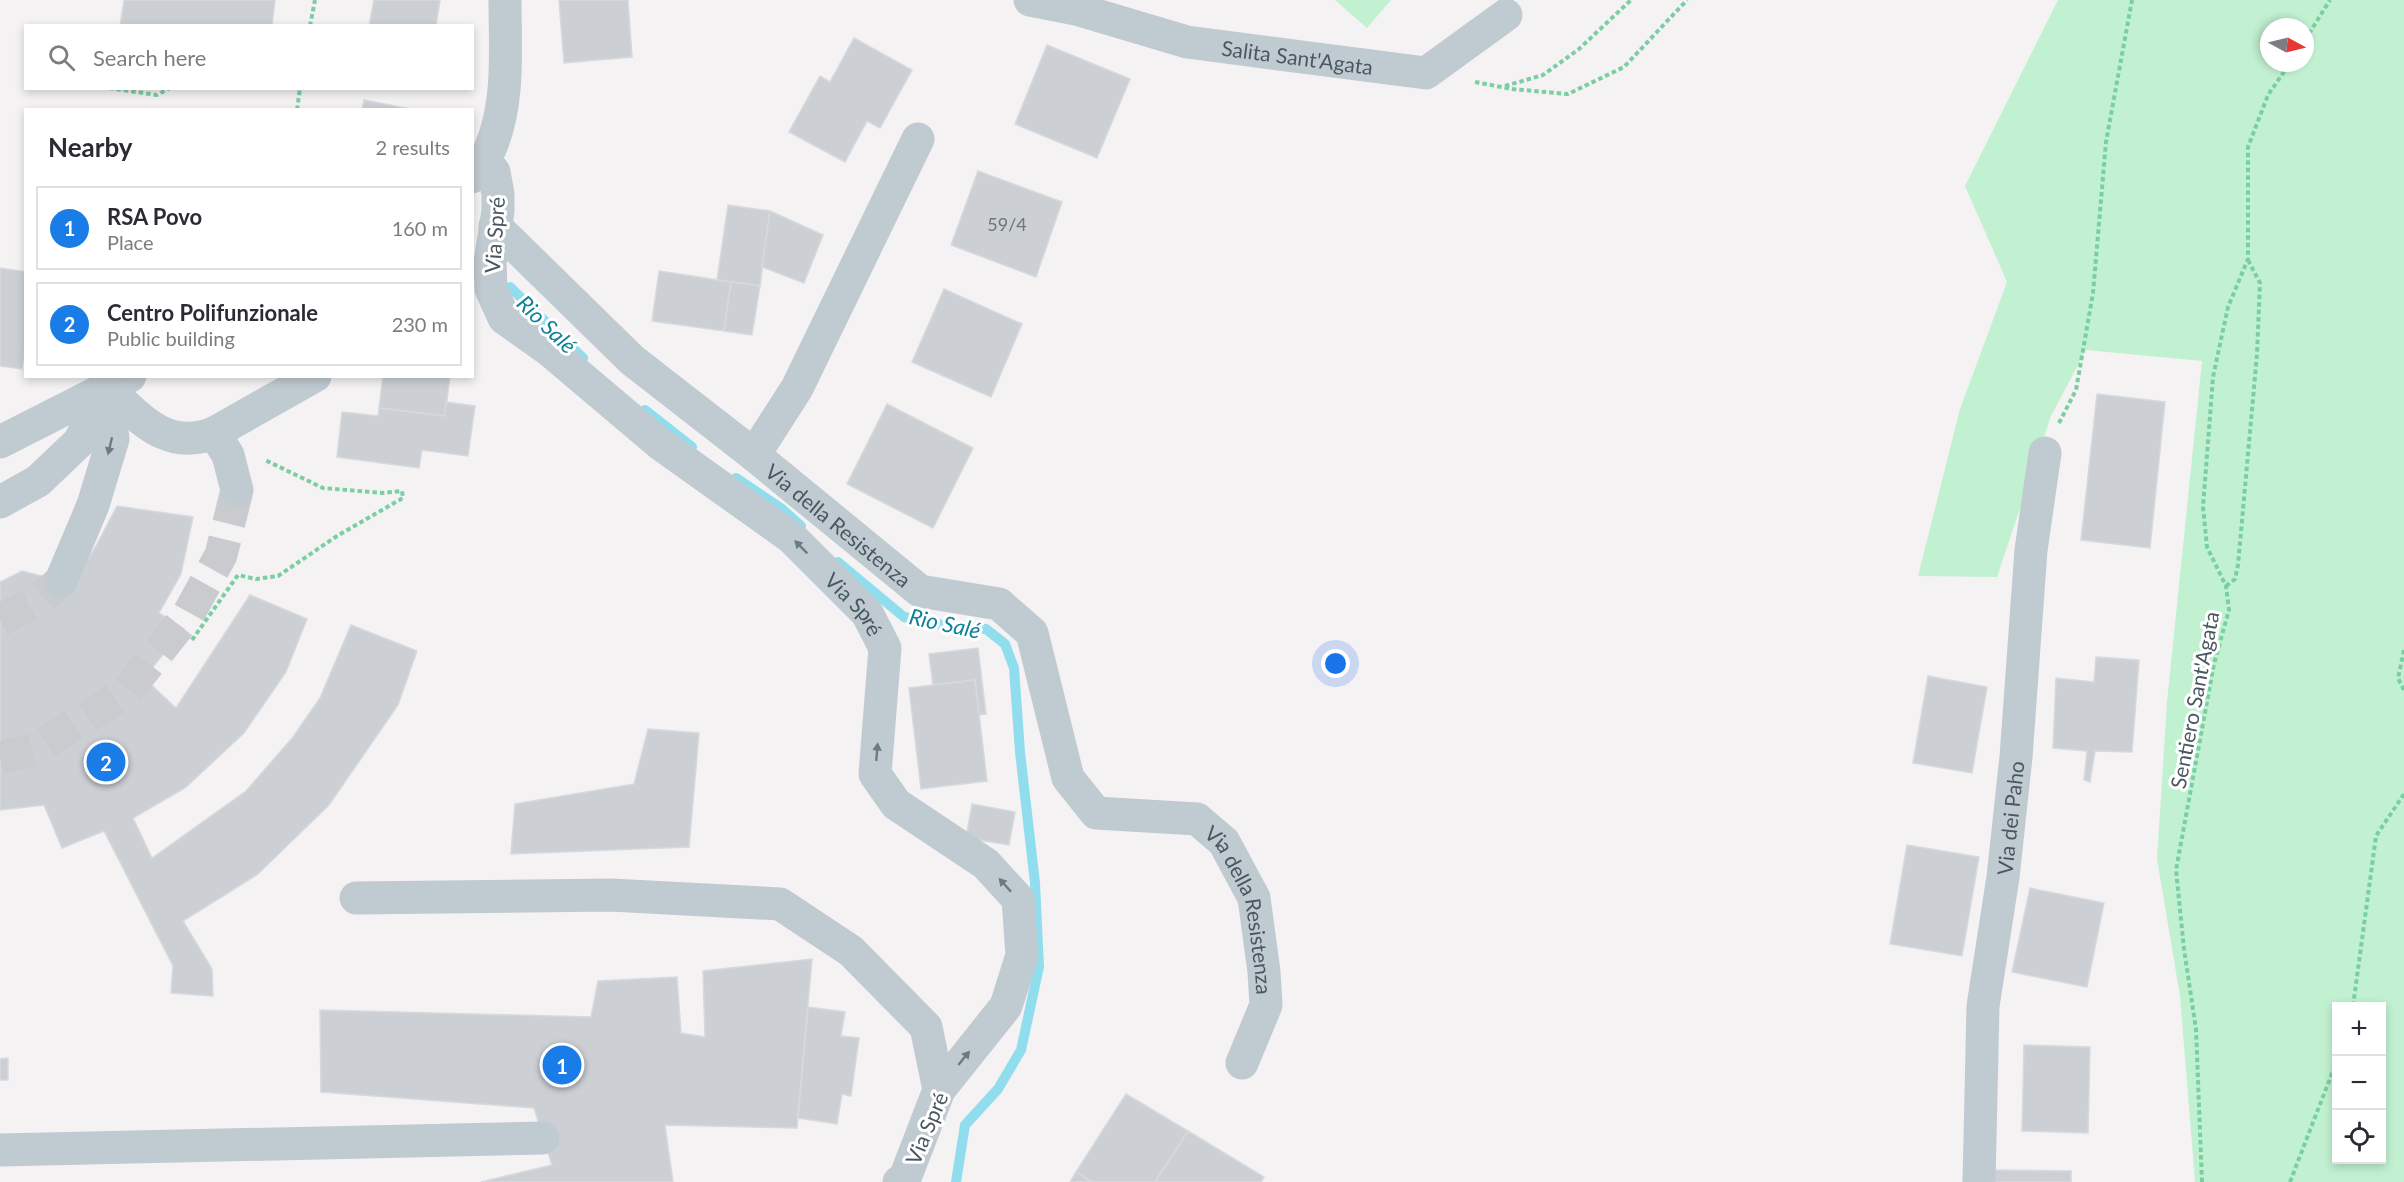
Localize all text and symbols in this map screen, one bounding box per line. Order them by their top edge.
north arrow [2260,18,2314,72]
search box [24,24,474,90]
street label: Salita Sant'Agata [1220,34,1375,79]
icon: search [45,41,78,74]
text: Search here [93,44,206,71]
text: Nearby [48,131,133,163]
text: 2 results [375,135,450,159]
street label: Via Spré [479,196,509,274]
text: RSA Povo [107,203,202,230]
house number: 59/4 [987,213,1027,235]
text: 1 [64,216,75,240]
text: 160 m [392,216,448,240]
text: Place [107,230,154,254]
water label: Rio Salé [512,289,582,359]
text: Centro Polifunzionale [107,299,318,326]
text: 2 [64,312,75,336]
text: 230 m [392,312,448,336]
text: Public building [107,326,235,350]
one-way arrow [104,437,114,455]
street label: Via della Resistenza [761,458,917,591]
one-way arrow [794,540,808,555]
street label: Via Spré [821,567,889,639]
water label: Rio Salé [907,602,983,644]
street label: Sentiero Sant'Agata [2165,609,2223,791]
your location [1321,649,1350,678]
pin: 2 [86,740,126,784]
one-way arrow [872,743,882,762]
street label: Via dei Paho [1991,759,2028,876]
street label: Via della Resistenza [1201,819,1278,995]
one-way arrow [999,878,1012,893]
map controls [2332,1002,2386,1164]
button: + [2332,1002,2386,1056]
pin: 1 [542,1042,582,1088]
one-way arrow [958,1050,971,1066]
button: − [2332,1056,2386,1110]
street label: Via Spré [900,1088,952,1168]
button: locate [2332,1110,2386,1164]

